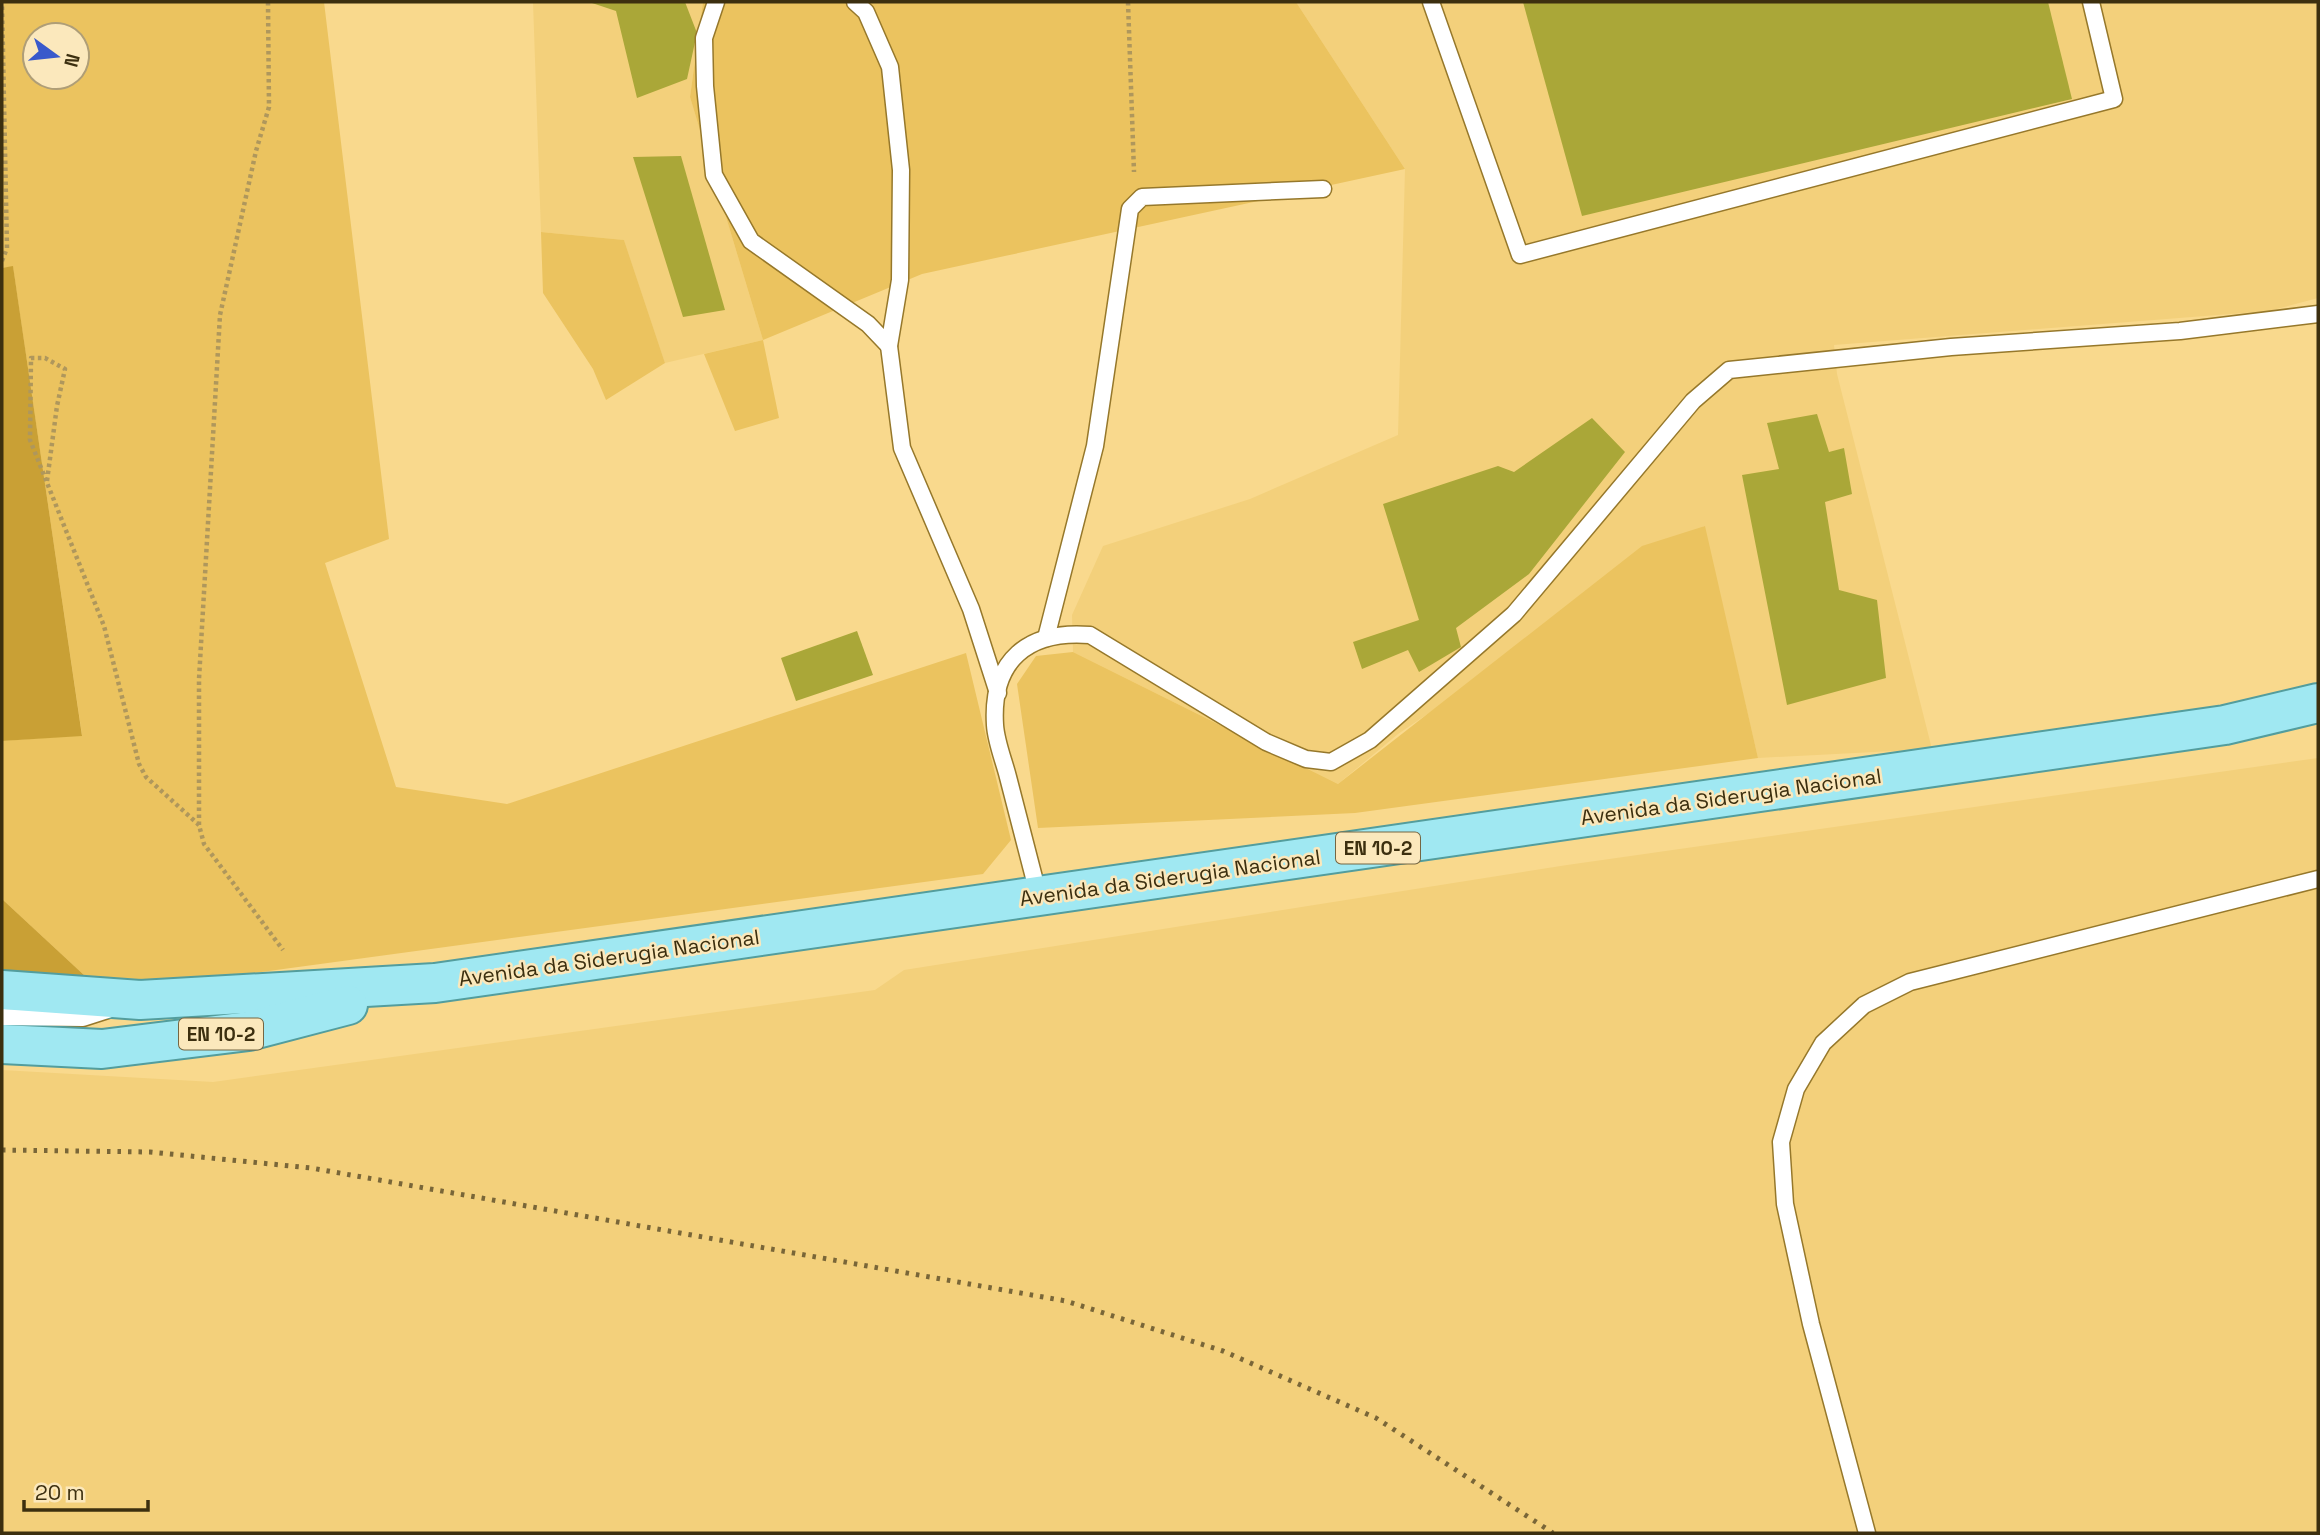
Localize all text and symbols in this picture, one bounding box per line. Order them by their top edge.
north arrow [21,21,91,91]
text: N [58,51,86,70]
street label: Avenida da Siderugia Nacional [1579,762,1883,831]
road number: EN 10-2 [1336,832,1420,863]
street label: Avenida da Siderugia Nacional [1018,843,1322,912]
street label: Avenida da Siderugia Nacional [457,923,761,992]
road number: EN 10-2 [179,1018,263,1050]
scale bar [24,1468,149,1512]
text: 20 m [35,1479,85,1506]

